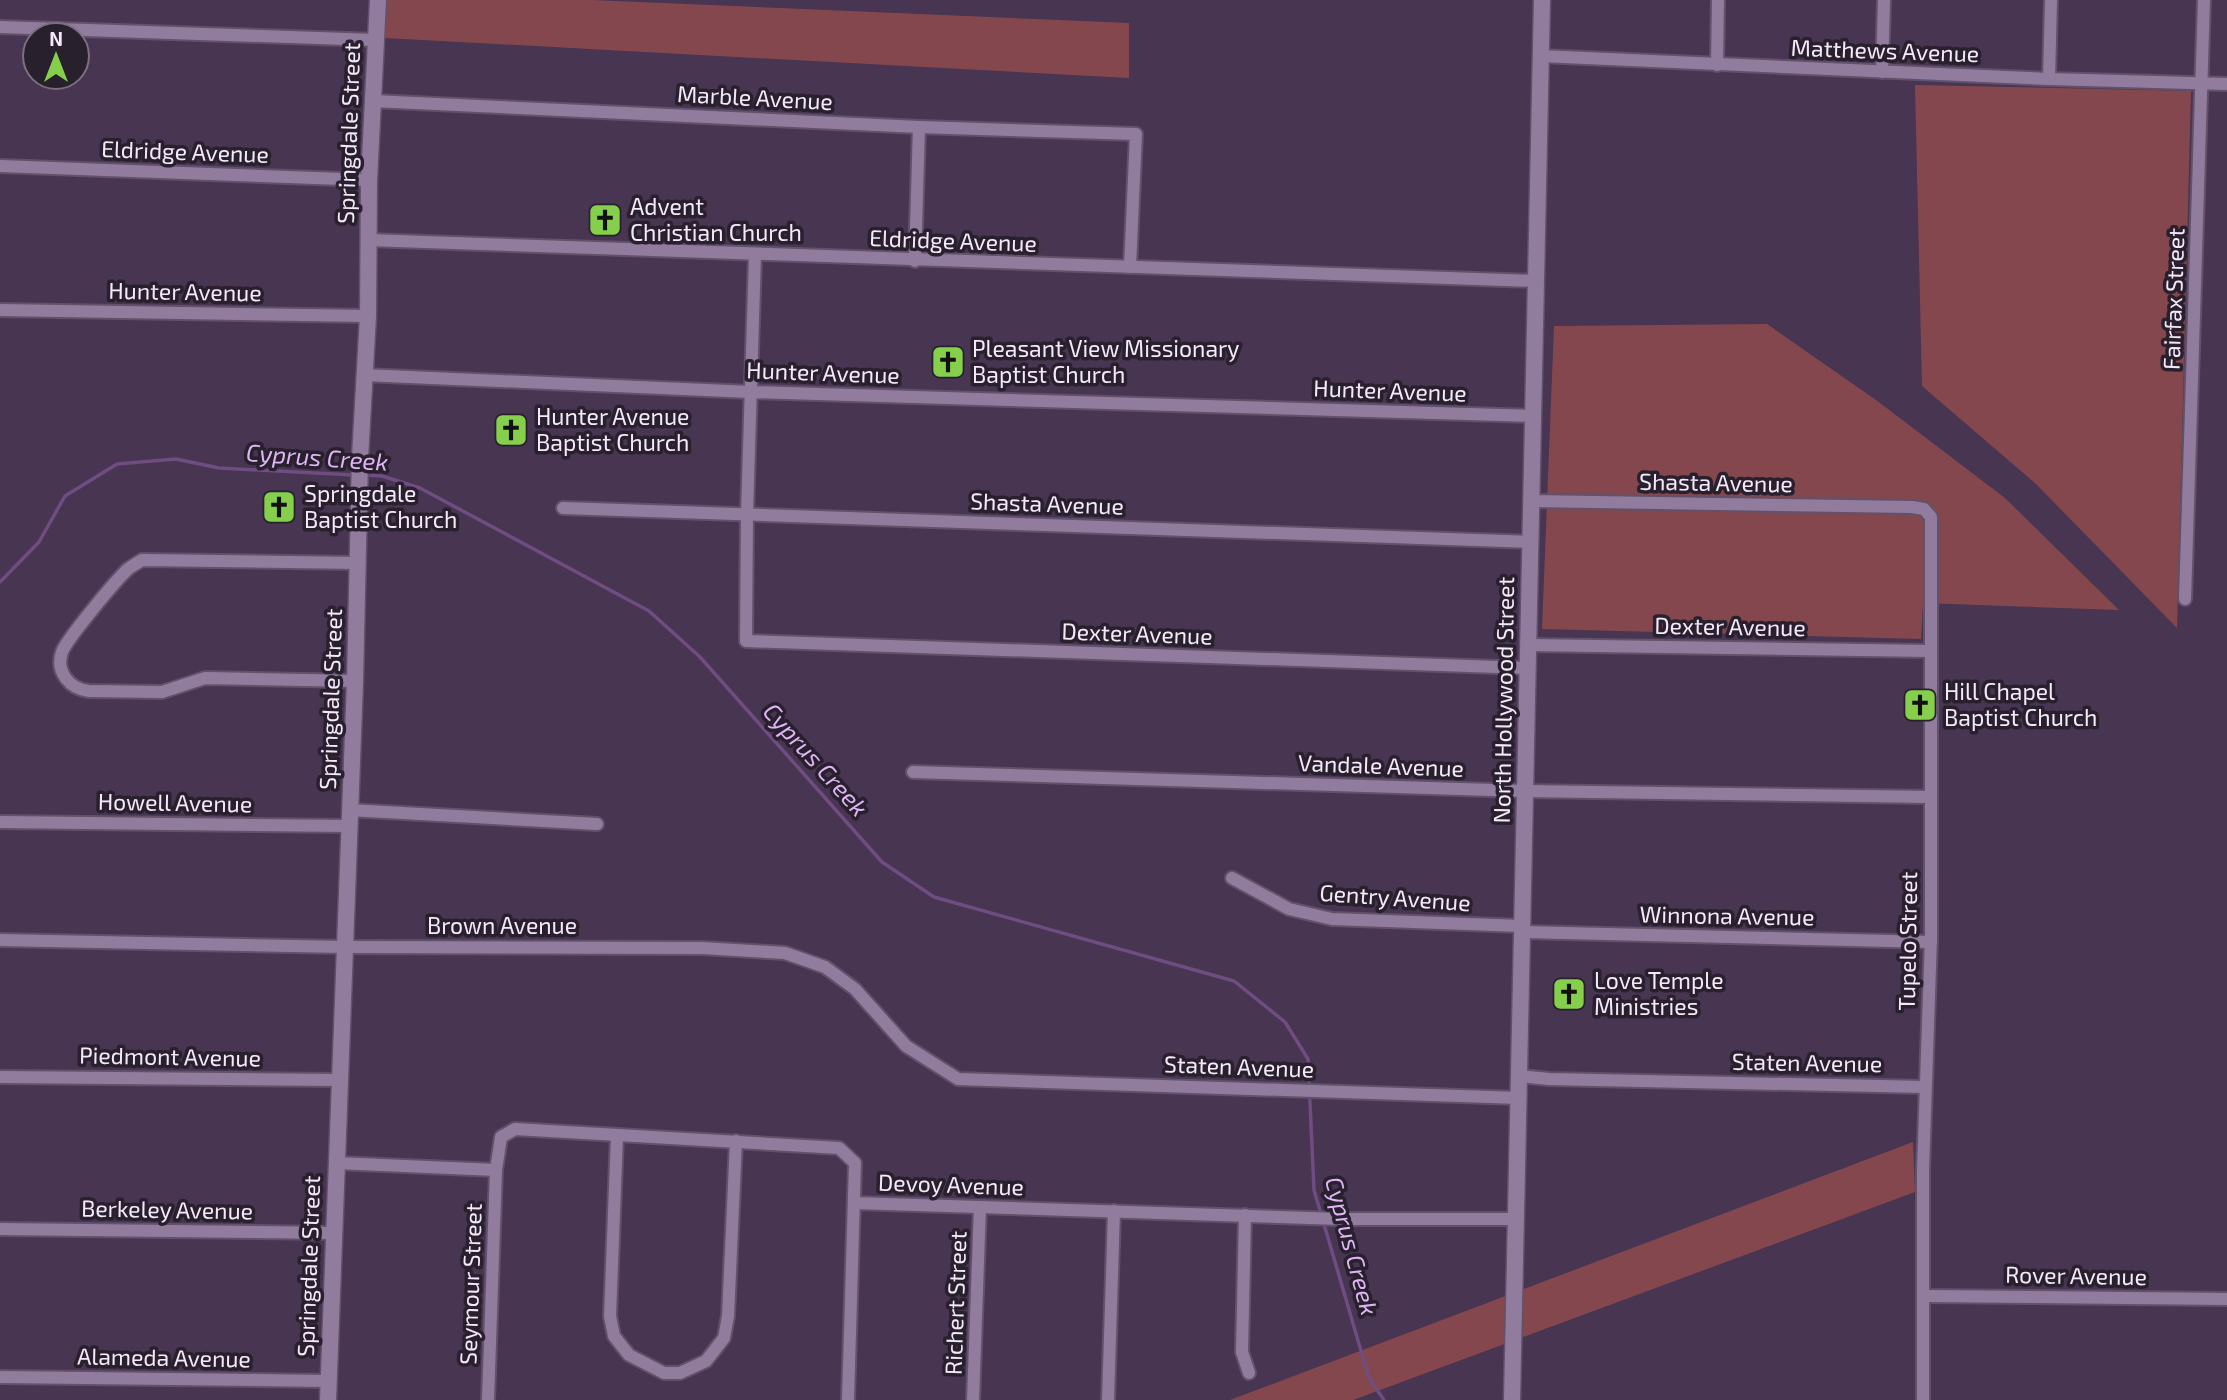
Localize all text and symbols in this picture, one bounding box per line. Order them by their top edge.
north arrow [21,21,91,91]
text: N [49,27,63,50]
street label: Matthews Avenue [1790,33,1980,67]
street label: Springdale Street [331,42,365,224]
street label: Marble Avenue [676,79,834,115]
street label: Eldridge Avenue [101,134,269,168]
place label: Advent Christian Church [630,192,802,246]
church icon: Advent Christian Church [586,201,624,239]
street label: Eldridge Avenue [869,223,1037,257]
street label: Fairfax Street [2157,227,2189,370]
street label: Hunter Avenue [108,276,262,306]
place label: Pleasant View Missionary Baptist Church [972,334,1239,388]
church icon: Pleasant View Missionary Baptist Church [929,343,967,381]
street label: Hunter Avenue [746,355,900,389]
street label: Hunter Avenue [1313,373,1467,407]
place label: Hunter Avenue Baptist Church [536,402,689,456]
church icon: Hunter Avenue Baptist Church [492,411,530,449]
water label: Cyprus Creek [245,437,389,476]
street label: Shasta Avenue [1639,467,1793,497]
place label: Springdale Baptist Church [304,479,457,533]
street label: Shasta Avenue [970,486,1124,520]
church icon: Springdale Baptist Church [260,488,298,526]
street label: North Hollywood Street [1487,576,1519,824]
street label: Springdale Street [313,608,347,790]
street label: Dexter Avenue [1654,611,1806,641]
street label: Dexter Avenue [1061,616,1213,650]
place label: Hill Chapel Baptist Church [1944,677,2097,731]
church icon: Hill Chapel Baptist Church [1901,686,1939,724]
water label: Cyprus Creek [758,696,874,822]
street label: Vandale Avenue [1298,748,1464,782]
street label: Howell Avenue [98,787,252,817]
street label: Tupelo Street [1892,871,1922,1011]
street label: Gentry Avenue [1319,878,1472,916]
street label: Winnona Avenue [1639,899,1815,931]
street label: Brown Avenue [427,911,577,939]
place label: Love Temple Ministries [1594,966,1724,1020]
church icon: Love Temple Ministries [1550,975,1588,1013]
street label: Piedmont Avenue [79,1040,261,1072]
street label: Staten Avenue [1732,1047,1882,1077]
street label: Staten Avenue [1163,1049,1315,1083]
street label: Devoy Avenue [878,1167,1024,1201]
water label: Cyprus Creek [1320,1173,1385,1318]
street label: Springdale Street [291,1175,325,1357]
street label: Berkeley Avenue [81,1194,253,1224]
street label: Seymour Street [453,1203,487,1365]
street label: Richert Street [938,1230,972,1375]
street label: Rover Avenue [2005,1260,2147,1290]
street label: Alameda Avenue [77,1341,251,1373]

